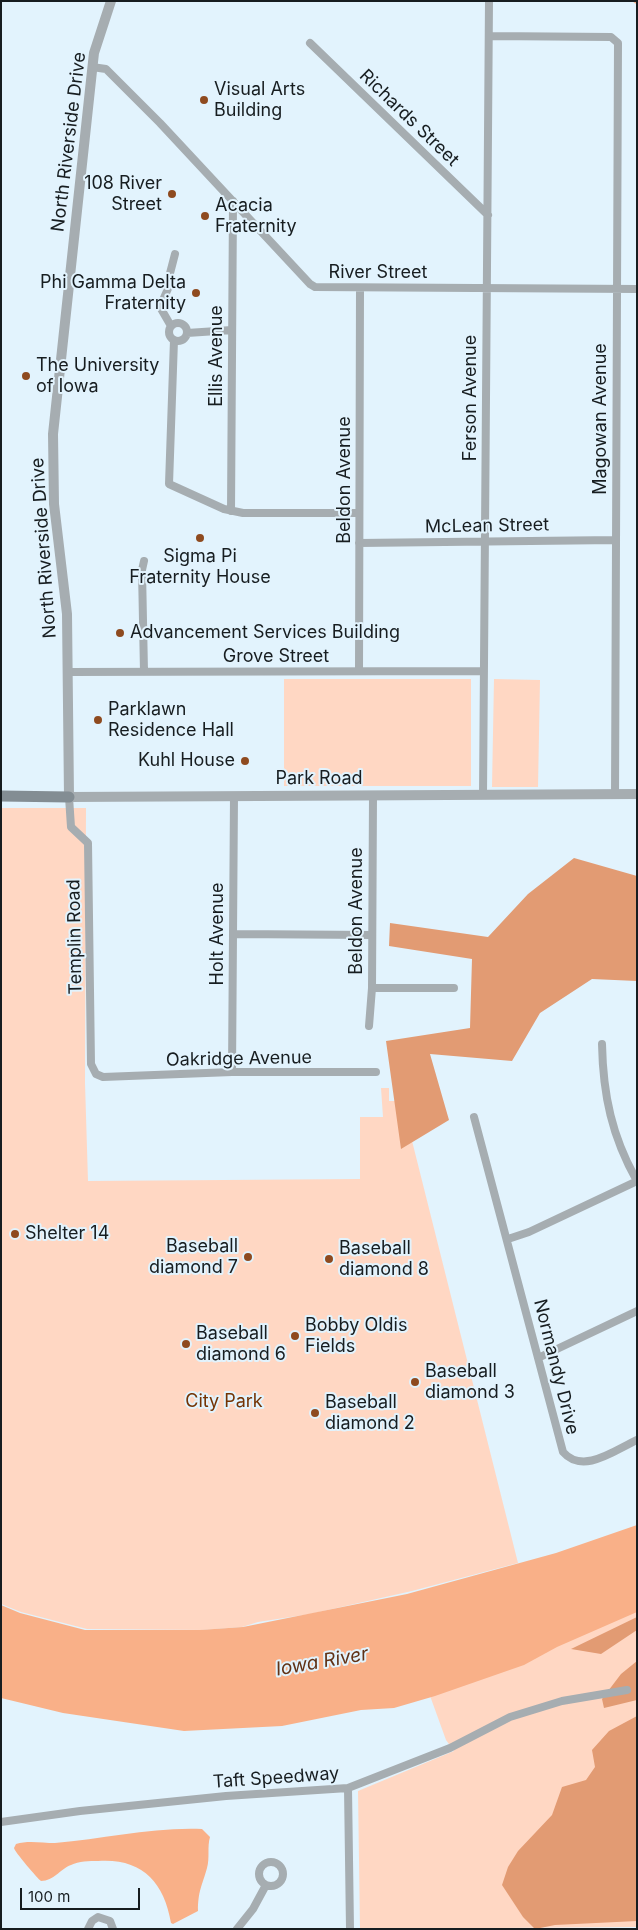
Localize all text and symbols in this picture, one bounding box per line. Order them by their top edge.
street label: North Riverside Drive [47,51,91,233]
street label: Richards Street [355,65,463,171]
place label: Visual Arts Building [214,79,305,122]
marker: Visual Arts Building [198,94,210,106]
place label: 108 River Street [84,173,162,215]
marker: 108 River Street [166,188,178,200]
place label: Acacia Fraternity [215,195,297,238]
marker: Acacia Fraternity [199,210,211,222]
street label: River Street [329,262,427,284]
place label: Phi Gamma Delta Fraternity [40,272,186,314]
marker: Phi Gamma Delta Fraternity [190,287,202,299]
street label: Ellis Avenue [206,305,228,407]
street label: Ferson Avenue [460,335,482,461]
street label: Magowan Avenue [590,343,612,495]
place label: The University of Iowa [36,355,159,398]
marker: The University of Iowa [20,370,32,382]
street label: Beldon Avenue [334,416,356,544]
street label: North Riverside Drive [27,457,61,639]
street label: McLean Street [425,514,549,538]
marker: Sigma Pi Fraternity House [194,532,206,544]
place label: Sigma Pi Fraternity House [129,546,271,588]
place label: Advancement Services Building [130,622,400,644]
marker: Advancement Services Building [114,627,126,639]
street label: Grove Street [223,646,329,668]
place label: Parklawn Residence Hall [108,699,234,742]
marker: Parklawn Residence Hall [92,714,104,726]
place label: Kuhl House [138,750,235,772]
marker: Kuhl House [239,755,251,767]
street label: Park Road [275,768,363,790]
street label: Beldon Avenue [346,847,368,975]
street label: Templin Road [63,879,87,995]
street label: Holt Avenue [207,883,229,985]
street label: Oakridge Avenue [166,1047,312,1071]
place label: Shelter 14 [25,1223,109,1245]
marker: Shelter 14 [9,1228,21,1240]
place label: Baseball diamond 7 [149,1236,238,1278]
place label: Baseball diamond 8 [339,1238,429,1280]
marker: Baseball diamond 7 [242,1251,254,1263]
marker: Baseball diamond 8 [323,1253,335,1265]
street label: Normandy Drive [529,1297,583,1437]
place label: Bobby Oldis Fields [305,1315,407,1358]
place label: Baseball diamond 6 [196,1323,286,1366]
marker: Bobby Oldis Fields [289,1330,301,1342]
marker: Baseball diamond 6 [180,1338,192,1350]
place label: Baseball diamond 3 [425,1361,515,1404]
marker: Baseball diamond 3 [409,1376,421,1388]
park label: City Park [185,1391,263,1413]
place label: Baseball diamond 2 [325,1392,415,1435]
marker: Baseball diamond 2 [309,1407,321,1419]
water label: Iowa River [274,1643,370,1681]
street label: Taft Speedway [212,1763,340,1793]
scale bar [22,1878,142,1910]
text: 100 m [28,1887,70,1906]

